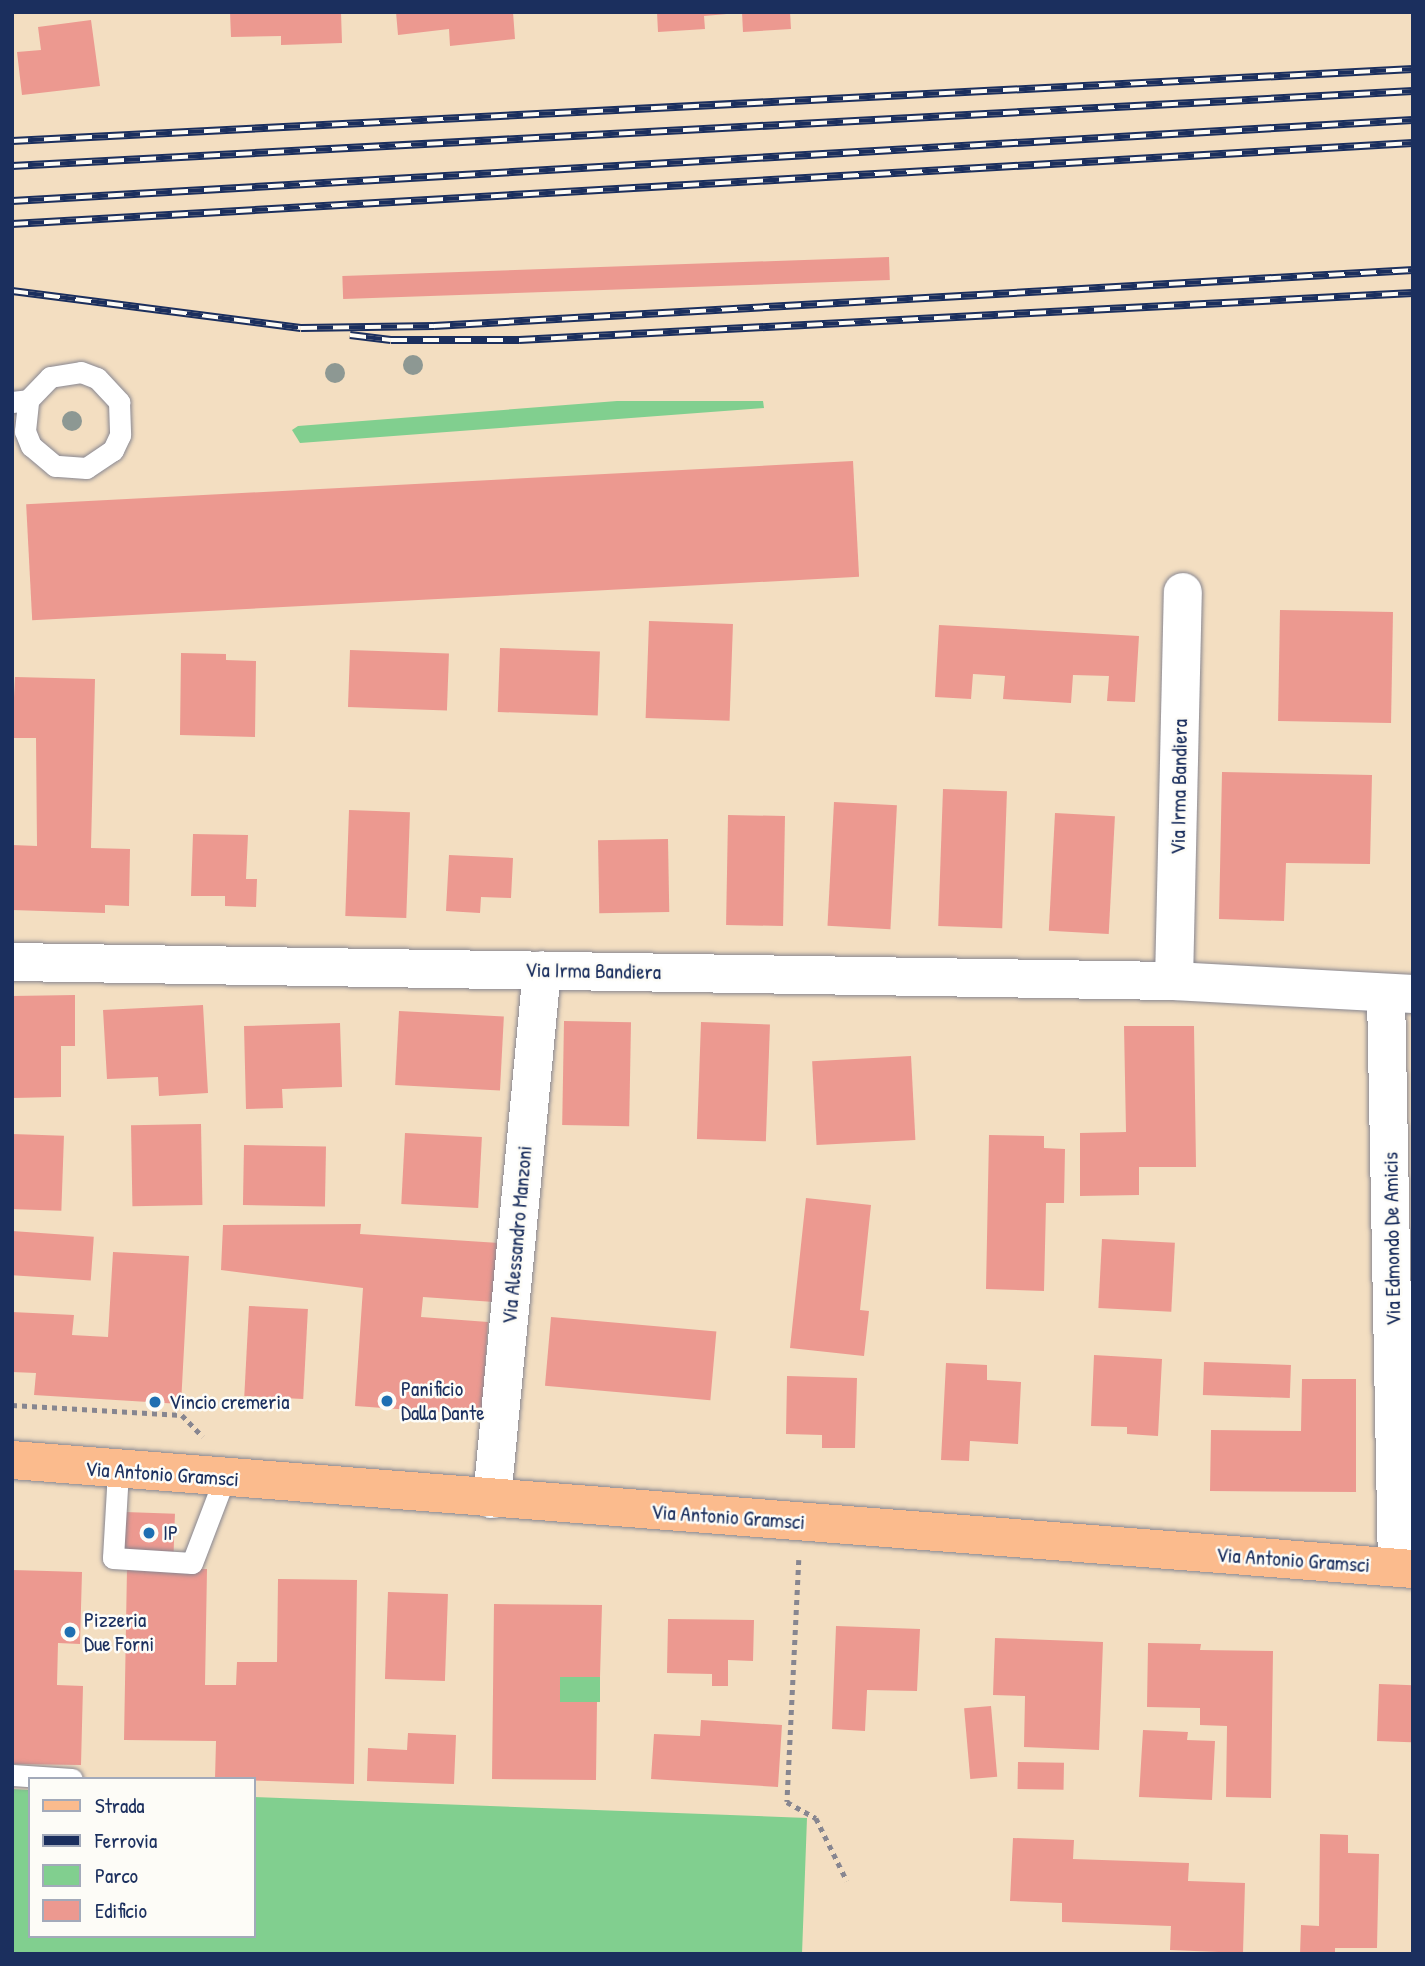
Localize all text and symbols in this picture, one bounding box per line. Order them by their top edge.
street label: Via Irma Bandiera [1165,719,1193,855]
street label: Via Irma Bandiera [525,957,661,985]
street label: Via Alessandro Manzoni [497,1145,537,1325]
street label: Via Edmondo De Amicis [1378,1152,1406,1326]
place label: Panificio Dalla Dante [401,1376,485,1426]
place label: Vincio cremeria [169,1389,289,1415]
marker: Panificio Dalla Dante [379,1393,395,1409]
marker: Vincio cremeria [147,1394,163,1410]
street label: Via Antonio Gramsci [84,1456,240,1492]
street label: Via Antonio Gramsci [650,1499,806,1535]
place label: IP [163,1520,178,1546]
marker: IP [141,1525,157,1541]
street label: Via Antonio Gramsci [1215,1542,1371,1578]
place label: Pizzeria Due Forni [84,1607,154,1657]
marker: Pizzeria Due Forni [62,1624,78,1640]
legend [28,1777,256,1938]
text: Strada [95,1791,145,1820]
text: Ferrovia [95,1826,157,1855]
text: Parco [95,1861,138,1890]
text: Edificio [95,1896,147,1925]

